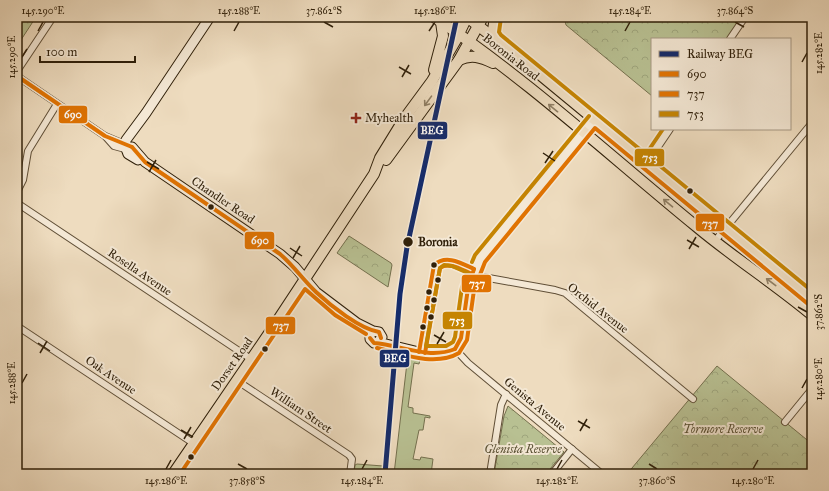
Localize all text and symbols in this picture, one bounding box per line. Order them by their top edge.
text: 145.290°E [22,5,64,17]
text: 145.288°E [218,5,260,17]
text: 37.862°S [306,5,342,17]
text: 145.286°E [414,5,456,17]
text: 145.284°E [609,5,651,17]
text: 37.864°S [717,5,754,17]
street label: Boronia Road [480,31,542,83]
text: 145.282°E [813,32,825,74]
text: 145.290°E [6,36,18,78]
scale bar [40,38,135,64]
legend [651,38,791,130]
text: 100 m [46,45,77,59]
text: Railway BEG [687,47,753,61]
text: 690 [687,67,707,81]
text: 737 [687,87,705,101]
one-way arrow [424,95,432,106]
one-way arrow [548,103,559,112]
line badge: 690 [58,105,88,124]
text: 753 [687,107,704,121]
text: 690 [64,108,83,122]
place label: Myhealth [365,111,414,125]
marker: Myhealth [350,112,362,124]
line badge: BEG [417,121,448,140]
text: BEG [420,124,444,137]
line badge: 753 [634,148,665,167]
text: 753 [642,151,658,165]
street label: Chandler Road [189,174,257,226]
unlabelled marker [685,186,695,196]
one-way arrow [663,198,673,207]
unlabelled marker [206,202,216,212]
line badge: 737 [695,213,725,232]
text: 737 [702,217,718,231]
line badge: 690 [244,231,275,250]
text: 690 [251,234,270,248]
marker: Boronia [401,235,415,249]
place label: Boronia [418,235,458,249]
street label: Rosella Avenue [105,245,175,299]
unlabelled marker [429,260,439,270]
line badge: 737 [461,274,492,293]
unlabelled marker [433,275,443,285]
text: 737 [469,277,485,291]
one-way arrow [765,278,776,286]
street label: Orchid Avenue [565,280,631,336]
unlabelled marker [424,287,434,297]
text: 37.862°S [813,294,825,330]
unlabelled marker [429,295,439,305]
unlabelled marker [422,303,432,313]
line badge: 753 [442,311,473,330]
unlabelled marker [426,312,436,322]
text: 753 [449,314,465,328]
line badge: 737 [265,316,296,335]
text: 737 [273,319,289,333]
unlabelled marker [418,322,428,332]
street label: Dorset Road [209,335,255,393]
unlabelled marker [260,344,270,354]
line badge: BEG [379,349,410,368]
text: BEG [383,352,407,365]
street label: Oak Avenue [83,353,139,397]
text: 145.280°E [813,358,825,400]
text: 145.288°E [6,362,18,404]
street label: Genista Avenue [501,374,569,434]
street label: William Street [267,384,335,436]
park label: Tormore Reserve [683,422,764,436]
park label: Glenista Reserve [484,442,562,456]
unlabelled marker [186,452,196,462]
text: 145.286°E [145,475,187,487]
text: 37.858°S [229,475,265,487]
text: 145.284°E [341,475,383,487]
text: 145.282°E [536,475,578,487]
text: 37.860°S [639,475,676,487]
text: 145.280°E [732,475,774,487]

